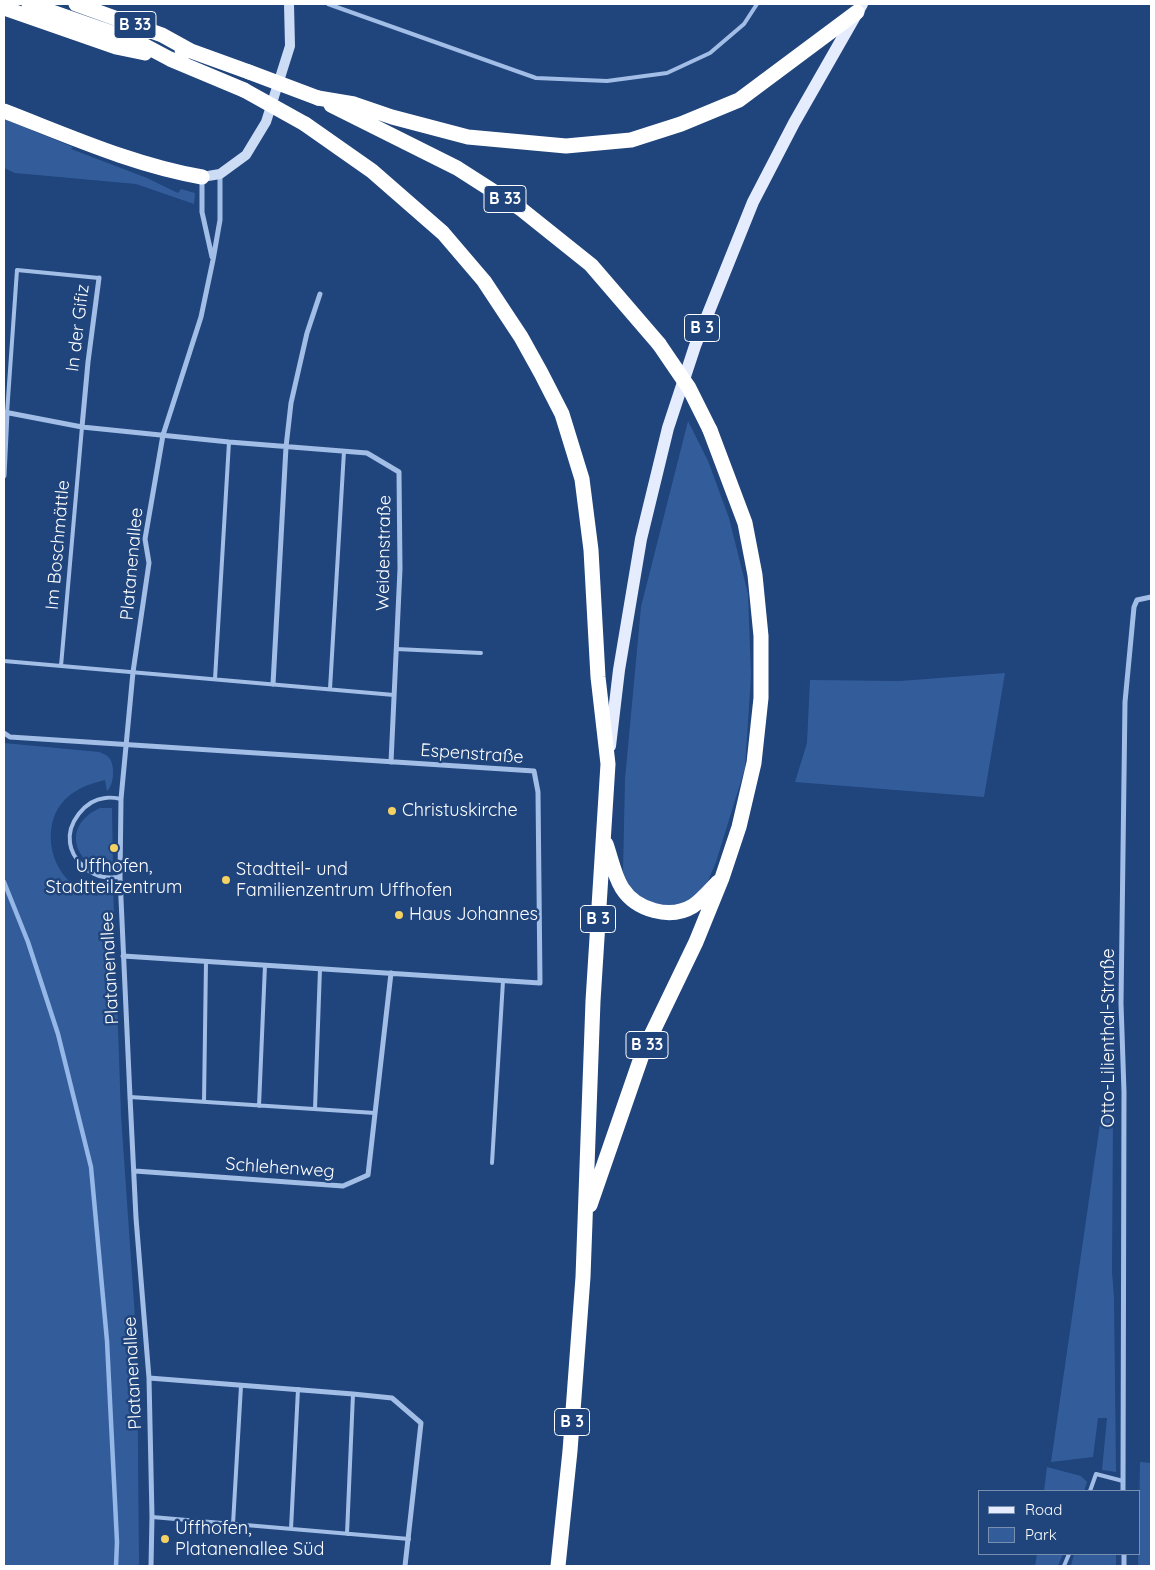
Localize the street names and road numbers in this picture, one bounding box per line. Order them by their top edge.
road number: B 33 [114,12,156,38]
road number: B 33 [484,185,526,212]
street label: In der Gifiz [62,283,94,373]
road number: B 3 [684,314,720,342]
street label: Im Boschmättle [42,479,74,611]
street label: Weidenstraße [372,495,396,611]
street label: Platanenallee [116,507,148,621]
street label: Espenstraße [420,740,524,768]
road number: B 3 [580,906,616,932]
street label: Platanenallee [96,911,124,1025]
street label: Otto-Lilienthal-Straße [1098,948,1120,1128]
road number: B 33 [626,1032,668,1058]
street label: Schlehenweg [225,1153,335,1183]
street label: Platanenallee [119,1316,147,1430]
road number: B 3 [554,1408,590,1435]

